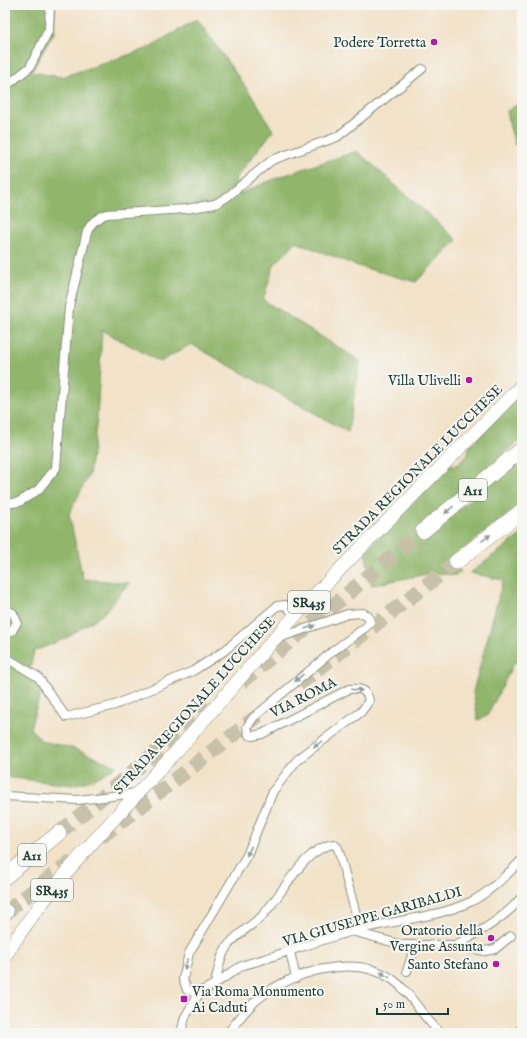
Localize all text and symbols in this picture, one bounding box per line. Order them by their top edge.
place label: Podere Torretta [333,34,427,52]
marker: Podere Torretta [429,37,439,47]
place label: Villa Ulivelli [387,372,461,390]
marker: Villa Ulivelli [464,375,474,385]
street label: STRADA REGIONALE LUCCHESE [329,381,507,559]
road number: A11 [459,479,487,501]
one-way arrow [444,505,454,514]
one-way arrow [481,534,492,543]
road number: SR435 [288,591,330,613]
street label: STRADA REGIONALE LUCCHESE [110,613,280,798]
one-way arrow [305,624,317,630]
street label: VIA ROMA [266,673,340,723]
one-way arrow [294,674,304,683]
one-way arrow [351,686,363,693]
one-way arrow [312,740,323,748]
road number: A11 [18,844,46,866]
one-way arrow [246,845,252,857]
road number: SR435 [31,879,73,901]
street label: VIA GIUSEPPE GARIBALDI [280,883,464,951]
place label: Oratorio della Vergine Assunta [389,922,484,956]
marker: Oratorio della Vergine Assunta [486,933,496,943]
place label: Santo Stefano [407,956,488,974]
one-way arrow [182,958,188,971]
marker: Santo Stefano [491,959,501,969]
one-way arrow [379,972,391,979]
place label: Via Roma Monumento Ai Caduti [191,983,325,1017]
scale bar [377,990,448,1016]
marker: Via Roma Monumento Ai Caduti [179,994,189,1004]
text: 50 m [383,997,405,1012]

